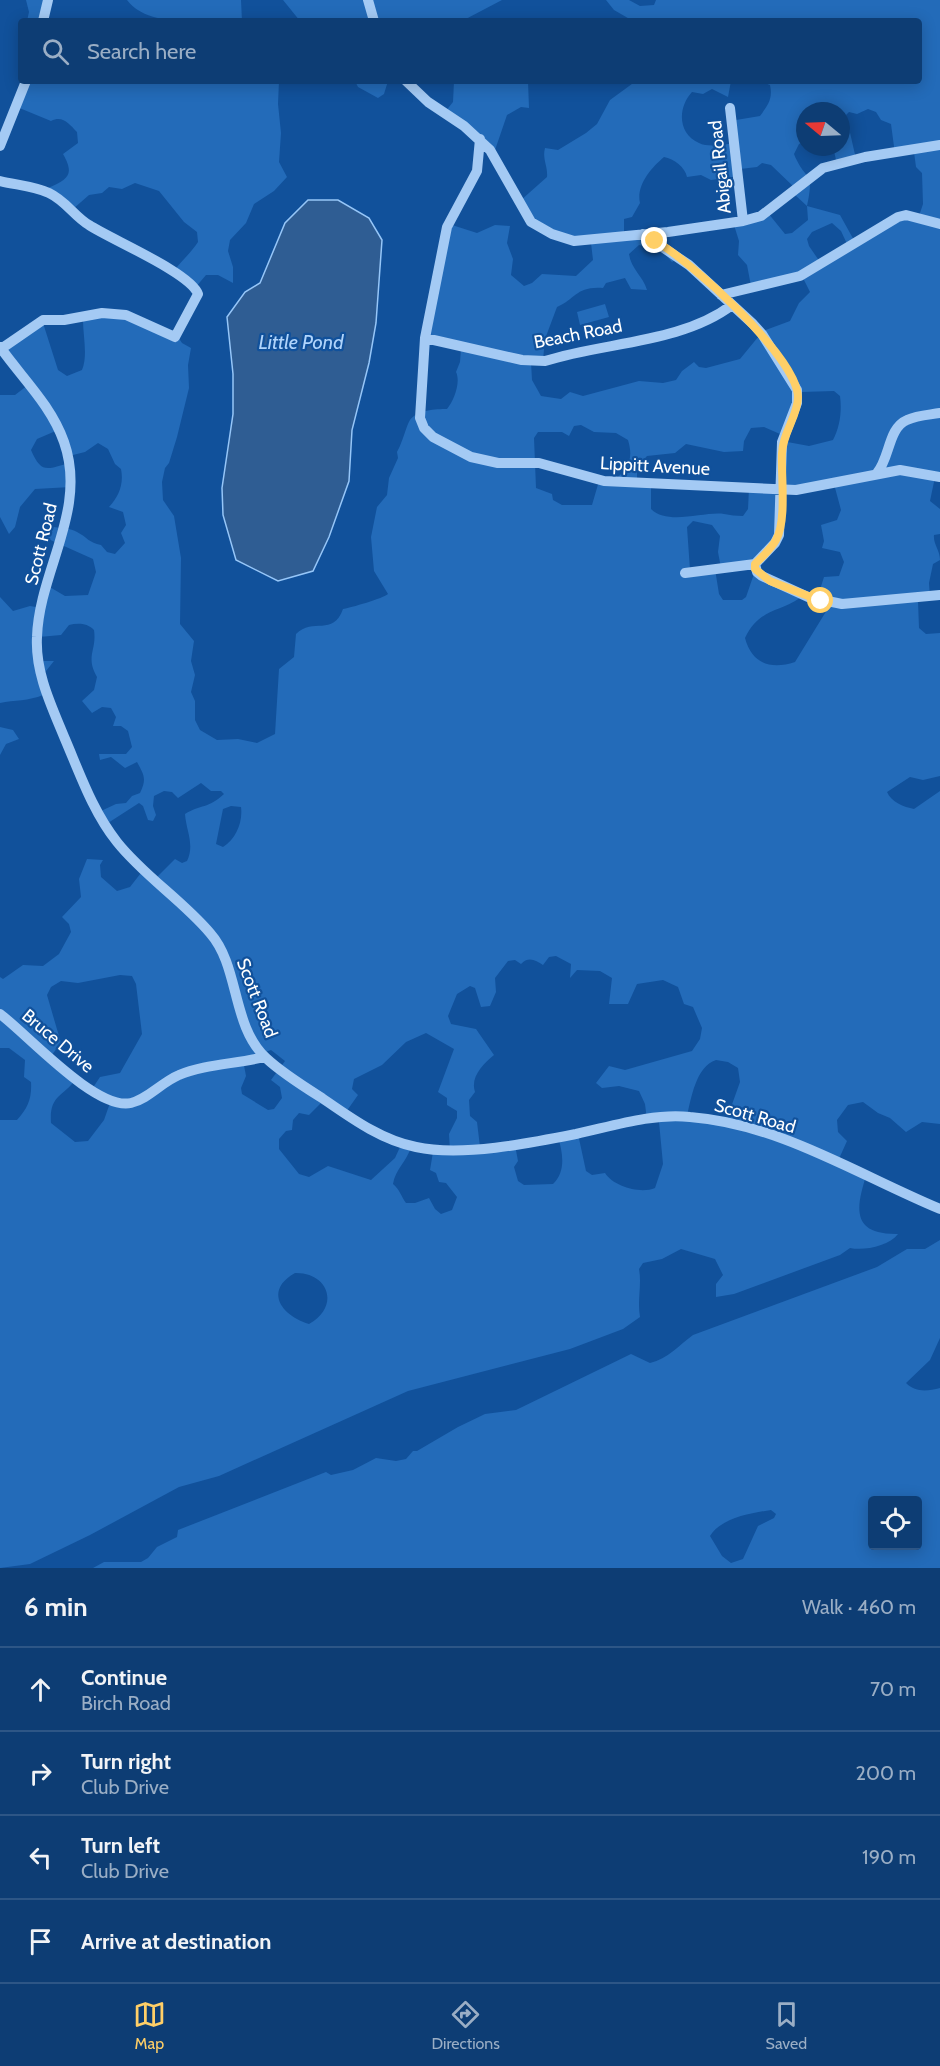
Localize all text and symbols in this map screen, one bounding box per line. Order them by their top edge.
search box [18,18,922,84]
icon: search [39,35,72,68]
text: Search here [87,38,196,65]
north arrow [796,102,850,156]
street label: Abigail Road [704,119,736,215]
route end [641,227,667,253]
street label: Beach Road [532,315,624,353]
water label: Little Pond [258,330,344,354]
street label: Lippitt Avenue [600,452,710,480]
street label: Scott Road [20,501,62,587]
route start [807,587,833,613]
street label: Scott Road [232,955,282,1041]
street label: Bruce Drive [17,1004,99,1078]
street label: Scott Road [712,1094,798,1138]
map controls [868,1496,922,1550]
button: locate [868,1496,922,1550]
text: 6 min [24,1591,88,1623]
text: Walk · 460 m [802,1595,916,1619]
text: Continue [81,1664,167,1691]
icon: ahead [24,1673,57,1706]
text: 70 m [870,1677,916,1701]
text: Birch Road [81,1691,171,1715]
text: Turn right [81,1748,171,1775]
icon: right [24,1757,57,1790]
text: 200 m [856,1761,916,1785]
text: Club Drive [81,1775,169,1799]
text: Turn left [81,1832,160,1859]
icon: left [24,1841,57,1874]
text: 190 m [862,1845,916,1869]
text: Club Drive [81,1859,169,1883]
icon: arrive [24,1925,57,1958]
text: Arrive at destination [81,1928,271,1955]
tab: Map [133,1998,166,2053]
tab: Directions [432,1998,500,2053]
tab: Saved [766,1998,807,2053]

